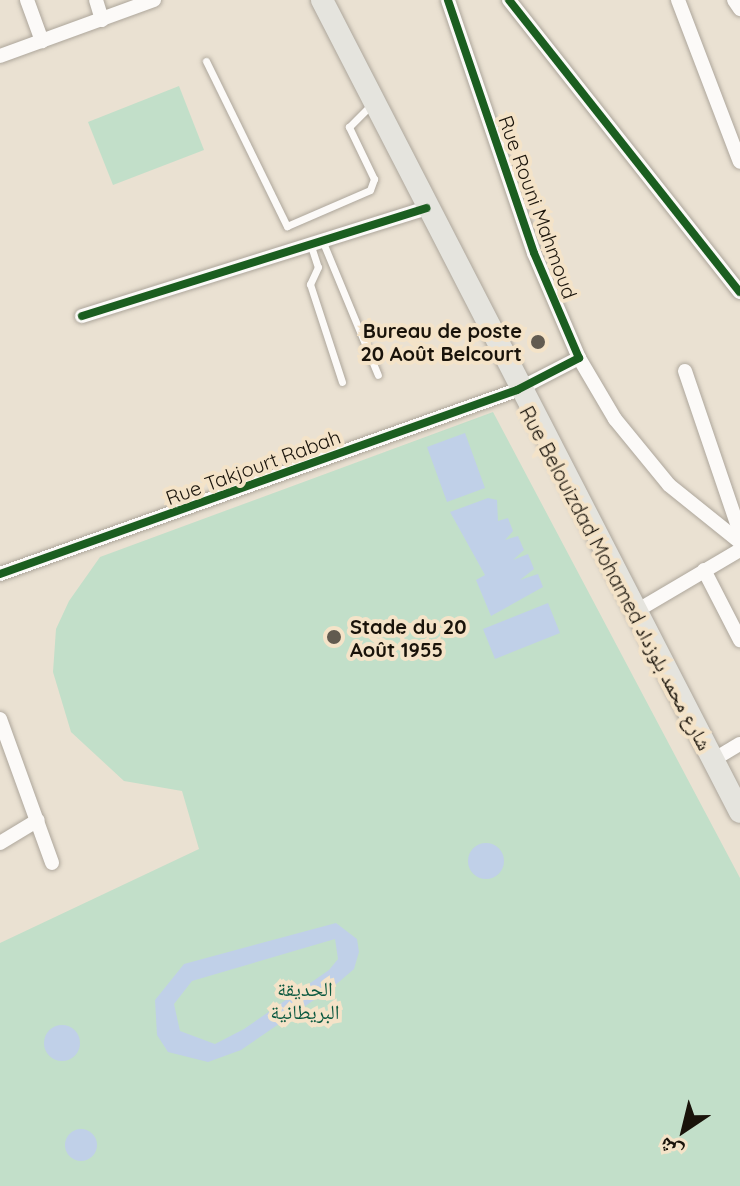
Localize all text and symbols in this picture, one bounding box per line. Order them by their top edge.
street label: Rue Rouni Mahmoud [494,112,582,302]
place label: Bureau de poste 20 Août Belcourt [360,318,522,365]
marker: Bureau de poste 20 Août Belcourt [529,333,547,351]
street label: Rue Belouizdad Mohamed شارع محمد بلوزداد [515,402,717,754]
street label: Rue Takjourt Rabah [162,424,344,510]
place label: Stade du 20 Août 1955 [350,614,467,661]
marker: Stade du 20 Août 1955 [325,628,343,646]
park label: الحديقة البريطانية [270,976,340,1023]
north arrow [644,1090,724,1170]
text: ش [653,1131,688,1168]

